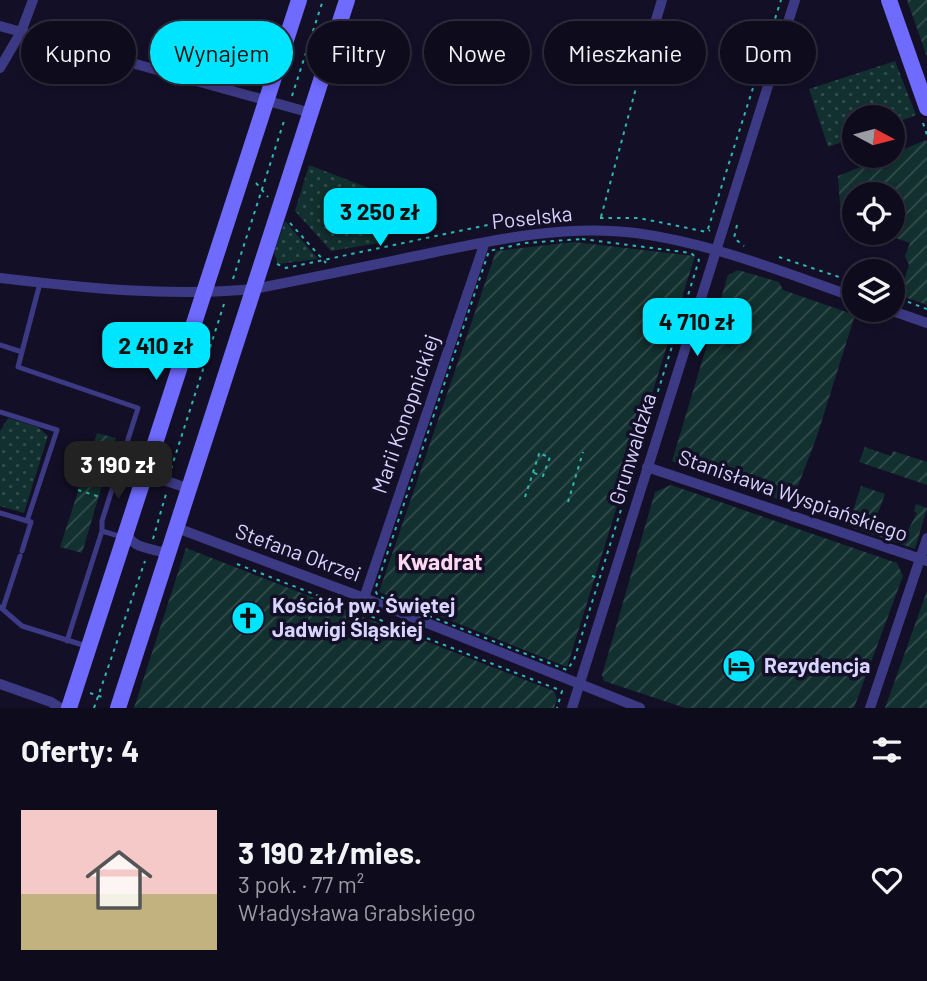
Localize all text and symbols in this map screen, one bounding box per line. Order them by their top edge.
chip: Kupno [21,21,136,84]
chip: Wynajem [150,21,293,84]
chip: Filtry [307,21,410,84]
chip: Nowe [424,21,530,84]
chip: Mieszkanie [544,21,706,84]
chip: Dom [720,21,816,84]
north arrow [842,105,905,168]
map controls [842,105,905,322]
button: locate [842,182,905,245]
pin: 3 250 zł [308,188,452,248]
text: 3 250 zł [340,197,420,225]
street label: Poselska [490,200,573,233]
button: layers [842,259,905,322]
pin: 4 710 zł [625,298,769,358]
text: 4 710 zł [659,307,735,335]
pin: 2 410 zł [84,322,228,382]
text: 2 410 zł [118,331,194,359]
street label: Marii Konopnickiej [366,331,443,496]
street label: Grunwaldzka [603,390,660,507]
pin: 3 190 zł [46,442,190,501]
street label: Stanisława Wyspiańskiego [675,443,912,546]
text: 3 190 zł [80,450,156,478]
street label: Stefana Okrzei [232,517,365,586]
district label: Kwadrat [397,547,483,575]
place label: Kościół pw. Świętej Jadwigi Śląskiej [272,592,455,641]
church icon: Kościół pw. Świętej Jadwigi Śląskiej [229,599,267,637]
hotel icon: Rezydencja [720,647,758,685]
place label: Rezydencja [764,652,870,677]
icon: filters [868,731,906,769]
text: Oferty: 4 [21,732,139,768]
text: 3 190 zł/mies. [238,834,422,870]
icon: home [77,838,161,922]
icon: heart [868,861,906,899]
text: 3 pok. · 77 m² [238,870,364,898]
text: Władysława Grabskiego [238,898,476,926]

